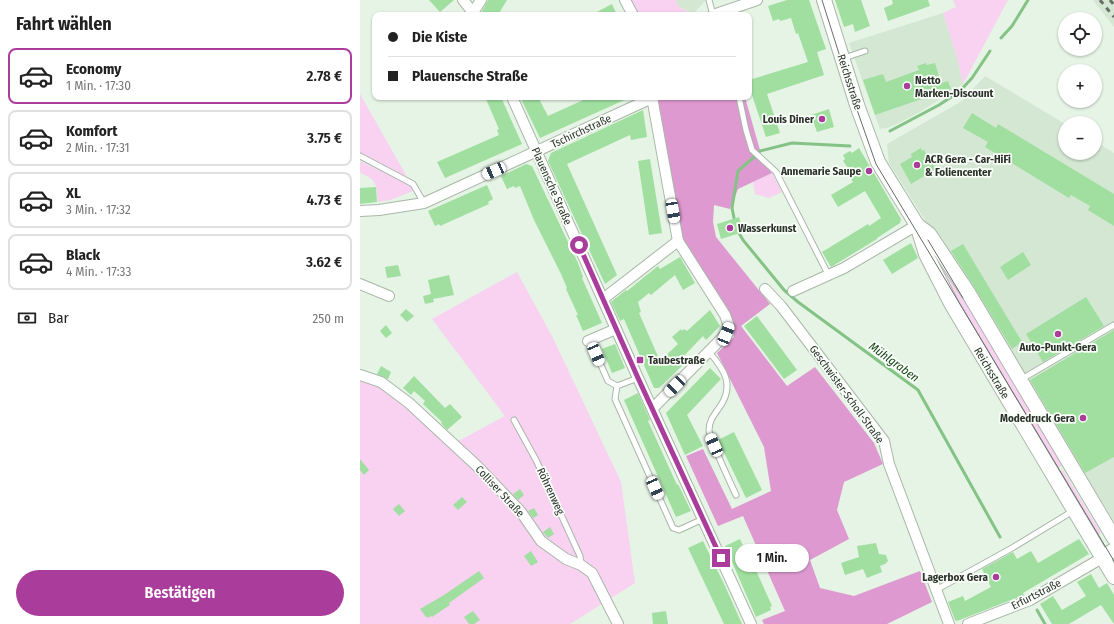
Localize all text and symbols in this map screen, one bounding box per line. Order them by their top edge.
map controls [1058,12,1102,160]
button: locate [1058,12,1102,56]
text: Fahrt wählen [16,13,112,35]
text: Die Kiste [412,28,467,46]
street label: Reichsstraße [834,53,865,112]
icon: car [18,58,54,94]
text: Economy [66,60,121,78]
button: + [1058,64,1102,108]
text: 2.78 € [307,67,342,85]
text: Plauensche Straße [412,67,528,85]
place label: Netto Marken-Discount [915,74,993,100]
text: 1 Min. · 17:30 [66,78,131,93]
marker: Netto Marken-Discount [902,81,912,91]
street label: Tschirchstraße [549,112,613,151]
place label: Louis Diner [763,113,815,126]
marker: Louis Diner [817,114,827,124]
button: − [1058,116,1102,160]
icon: car [18,120,54,156]
text: Komfort [66,122,117,140]
text: 3.75 € [307,129,342,147]
text: 2 Min. · 17:31 [66,140,130,155]
street label: Plauensche Straße [529,145,574,227]
place label: ACR Gera - Car-HiFi & Foliencenter [924,153,1011,179]
marker: ACR Gera - Car-HiFi & Foliencenter [912,160,922,170]
car [481,161,507,181]
place label: Annemarie Saupe [780,165,861,178]
marker: Annemarie Saupe [864,166,874,176]
icon: car [18,182,54,218]
text: XL [66,184,81,202]
text: 4.73 € [307,191,342,209]
car [665,198,681,224]
text: 3 Min. · 17:32 [66,202,131,217]
place label: Wasserkunst [738,222,797,235]
marker: Wasserkunst [725,223,735,233]
route start [570,236,588,254]
icon: car [18,244,54,280]
text: Black [66,246,100,264]
text: 3.62 € [306,253,342,271]
text: 4 Min. · 17:33 [66,264,131,279]
icon: cash [16,307,38,329]
text: Bar [48,309,69,327]
text: 250 m [312,311,344,326]
car [716,321,736,347]
marker: Auto-Punkt-Gera [1053,329,1063,339]
water label: Mühlgraben [866,339,922,385]
car [586,341,606,367]
place label: Auto-Punkt-Gera [1019,341,1097,354]
street label: Geschwister-Scholl-Straße [807,343,887,446]
street label: Reichsstraße [971,345,1012,401]
place label: Taubestraße [648,354,706,367]
marker: Taubestraße [635,355,645,365]
car [662,373,688,399]
place label: Modedruck Gera [1000,412,1076,425]
marker: Modedruck Gera [1078,413,1088,423]
car [704,432,724,458]
street label: Colliser Straße [473,463,527,520]
street label: Röhrenweg [534,466,567,517]
car [645,475,665,501]
callout: 1 Min. [735,544,809,572]
route end [712,549,730,567]
text: 1 Min. [757,550,787,565]
button: Bestätigen [16,570,344,616]
place label: Lagerbox Gera [922,571,989,584]
marker: Lagerbox Gera [991,572,1001,582]
street label: Erfurtstraße [1009,576,1063,612]

